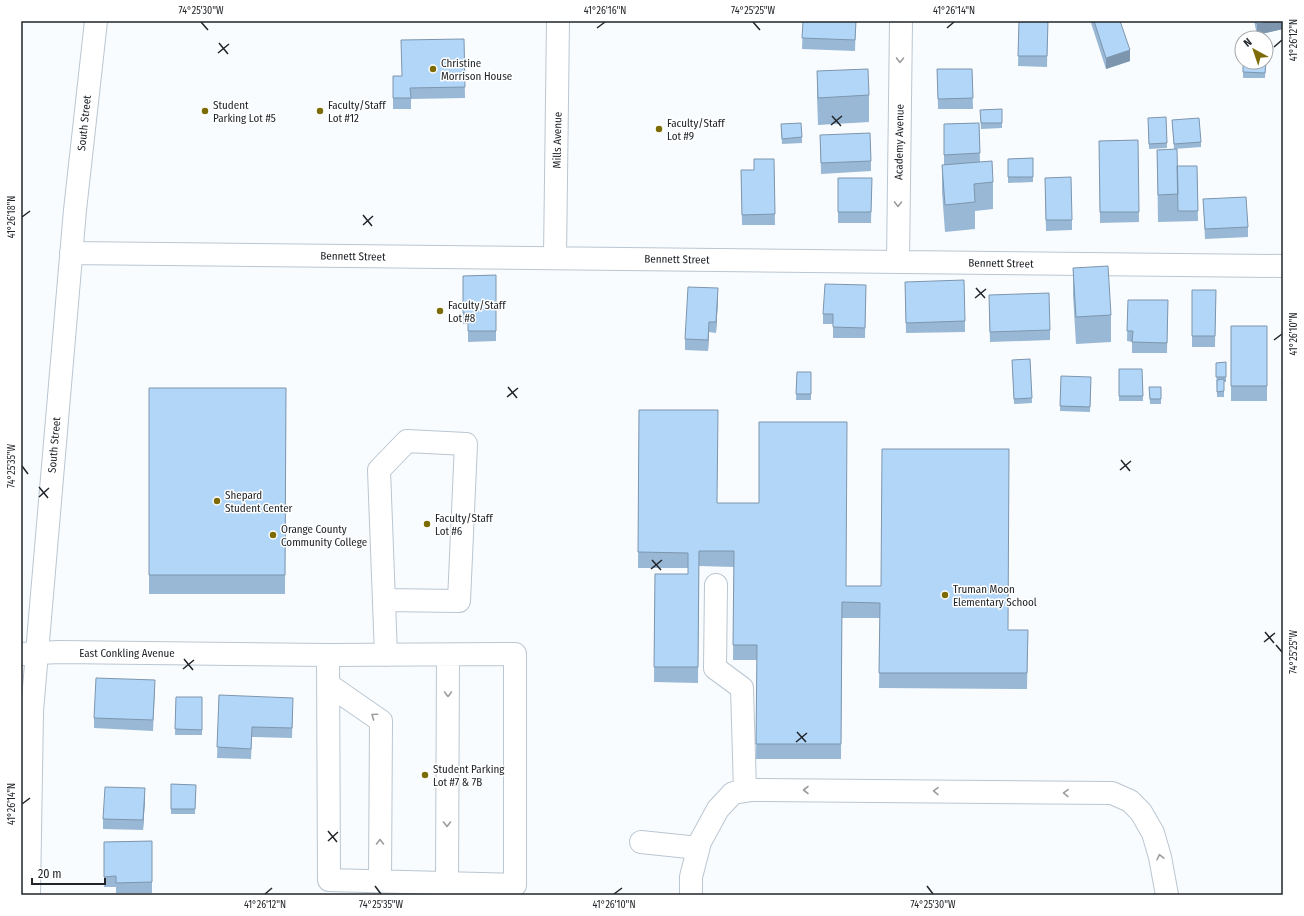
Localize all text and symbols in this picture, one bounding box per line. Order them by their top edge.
text: 74°25'30"W [179,5,224,17]
text: 41°26'16"N [584,5,626,17]
text: 74°25'25"W [731,5,775,17]
text: 41°26'14"N [933,5,975,17]
text: 41°26'12"N [1288,19,1300,61]
north arrow [1234,30,1274,70]
text: N [1241,36,1255,50]
place label: Christine Morrison House [441,57,512,83]
one-way arrow [896,57,904,63]
marker: Christine Morrison House [428,64,438,74]
street label: South Street [75,94,94,152]
place label: Student Parking Lot #5 [213,99,276,125]
place label: Faculty/Staff Lot #12 [328,99,386,125]
street label: Academy Avenue [892,104,907,180]
marker: Student Parking Lot #5 [200,106,210,116]
marker: Faculty/Staff Lot #12 [315,106,325,116]
street label: Mills Avenue [551,112,564,168]
place label: Faculty/Staff Lot #9 [667,117,725,143]
marker: Faculty/Staff Lot #9 [654,124,664,134]
text: 41°26'18"N [6,196,18,238]
one-way arrow [894,201,903,207]
street label: Bennett Street [320,249,386,264]
street label: Bennett Street [644,252,710,267]
street label: Bennett Street [968,256,1034,271]
place label: Faculty/Staff Lot #8 [448,299,506,325]
marker: Faculty/Staff Lot #8 [435,306,445,316]
text: 41°26'10"N [1288,313,1300,355]
street label: South Street [46,416,63,474]
text: 74°25'35"W [6,443,18,488]
place label: Shepard Student Center [225,489,293,515]
marker: Shepard Student Center [212,496,222,506]
place label: Faculty/Staff Lot #6 [435,512,493,538]
marker: Faculty/Staff Lot #6 [422,519,432,529]
place label: Orange County Community College [281,523,367,549]
marker: Orange County Community College [268,530,278,540]
place label: Truman Moon Elementary School [953,583,1037,609]
marker: Truman Moon Elementary School [940,590,950,600]
text: 74°25'25"W [1288,630,1300,674]
street label: East Conkling Avenue [79,647,175,660]
one-way arrow [444,691,452,697]
one-way arrow [371,714,378,721]
place label: Student Parking Lot #7 & 7B [433,763,505,789]
marker: Student Parking Lot #7 & 7B [420,770,430,780]
text: 41°26'14"N [6,783,18,825]
one-way arrow [803,786,809,794]
one-way arrow [933,787,939,795]
one-way arrow [1063,788,1069,797]
one-way arrow [443,821,451,827]
one-way arrow [376,839,384,845]
one-way arrow [1156,853,1164,860]
scale bar [32,860,105,886]
text: 20 m [38,867,62,881]
text: 41°26'12"N [244,899,286,911]
text: 74°25'35"W [359,899,404,911]
text: 41°26'10"N [593,899,635,911]
text: 74°25'30"W [911,899,956,911]

